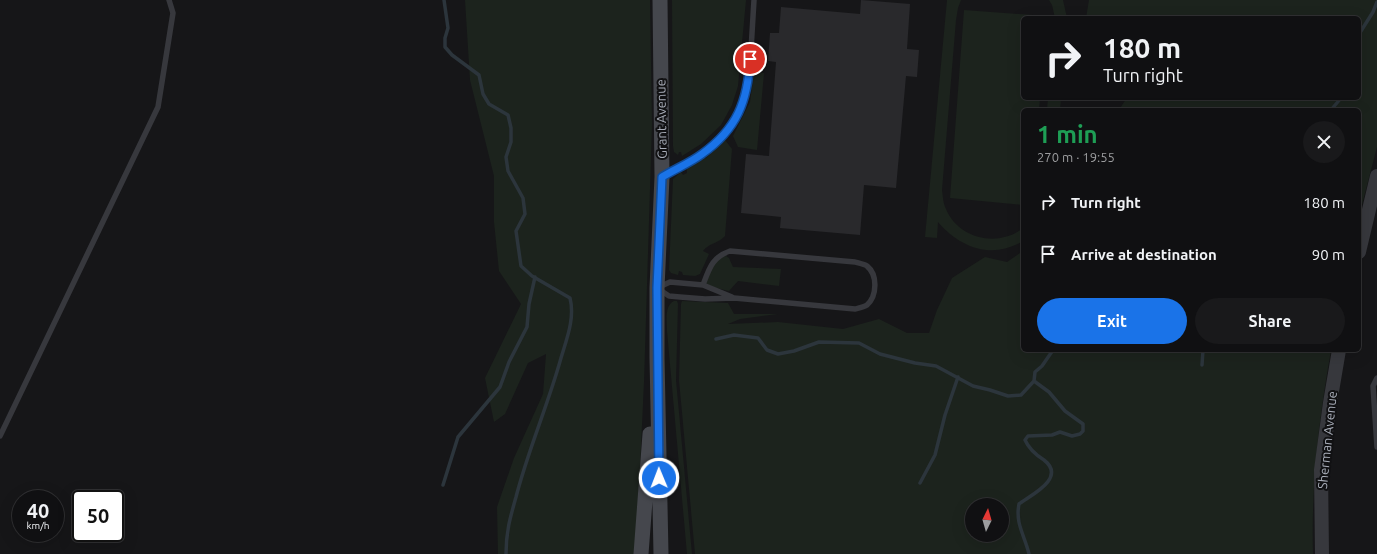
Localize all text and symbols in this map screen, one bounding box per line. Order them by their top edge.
icon: right [1037,32,1089,84]
text: 180 m [1103,32,1181,63]
pin [733,42,767,76]
icon: arrive [739,48,761,70]
text: Turn right [1103,65,1183,85]
street label: Grant Avenue [653,79,669,159]
text: 1 min [1037,121,1098,148]
button: close [1303,121,1345,163]
text: 270 m · 19:55 [1037,150,1115,164]
icon: right [1037,191,1059,213]
text: Turn right [1071,194,1141,211]
text: 180 m [1303,194,1345,211]
icon: arrive [1037,243,1059,265]
text: Arrive at destination [1071,246,1217,263]
text: 90 m [1312,246,1345,263]
button: Exit [1037,298,1187,344]
button: Share [1195,298,1345,344]
street label: Sherman Avenue [1315,390,1339,490]
position arrow [638,457,680,499]
speed limit sign: 50 [72,490,124,542]
north arrow [965,498,1009,542]
map controls [965,498,1009,542]
text: 40 [27,499,49,522]
text: km/h [26,520,50,531]

